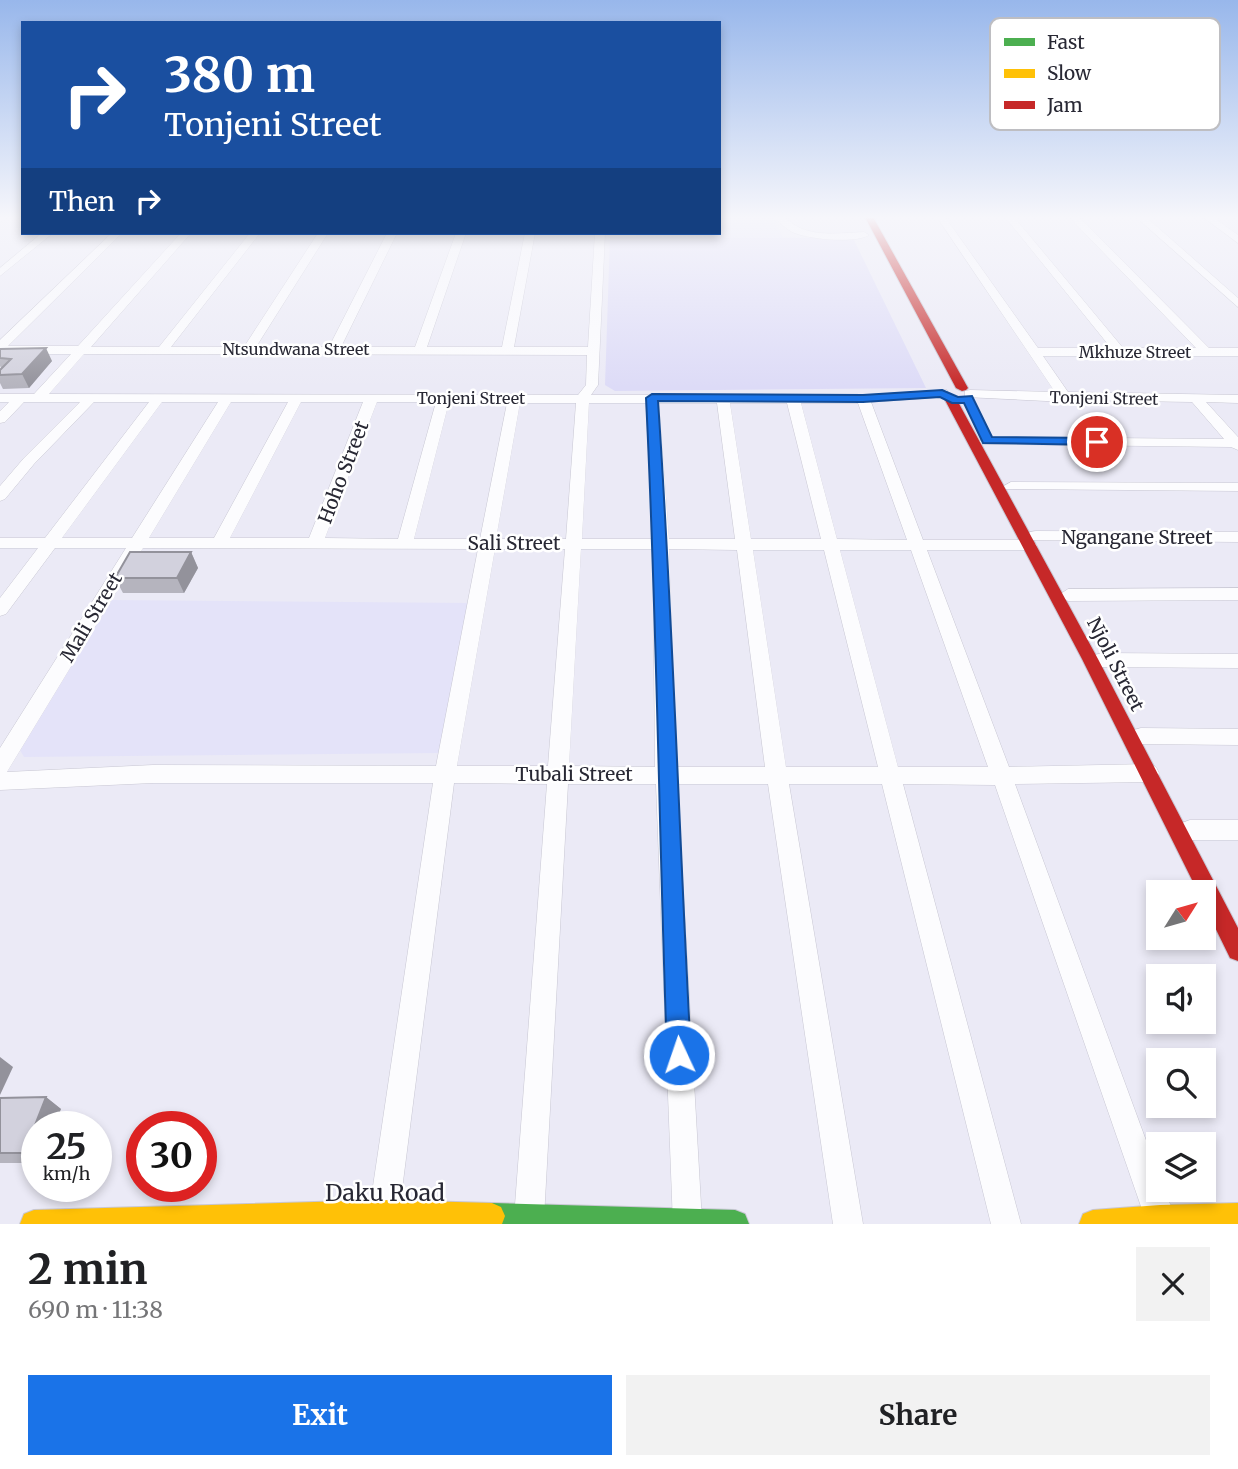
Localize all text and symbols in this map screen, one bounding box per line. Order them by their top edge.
legend [990,18,1220,130]
text: Fast [1047,30,1085,54]
text: 380 m [164,44,315,105]
icon: right [49,49,140,140]
text: Slow [1047,61,1092,85]
text: Jam [1046,93,1083,117]
text: Tonjeni Street [164,105,381,145]
icon: right [129,182,167,220]
text: Then [49,185,115,218]
street label: Ntsundwana Street [222,339,370,359]
street label: Mkhuze Street [1079,342,1192,362]
street label: Tonjeni Street [1049,387,1159,409]
street label: Tonjeni Street [417,388,526,408]
pin [1067,412,1127,472]
street label: Hoho Street [312,417,374,527]
icon: arrive [1078,423,1116,461]
street label: Ngangane Street [1061,525,1213,549]
street label: Sali Street [468,531,561,555]
street label: Mali Street [55,567,127,666]
street label: Njoli Street [1082,613,1150,716]
street label: Tubali Street [515,762,633,786]
north arrow [1146,880,1216,950]
map controls [1146,880,1216,1202]
button: sound [1146,964,1216,1034]
position arrow [642,1018,716,1092]
button: search [1146,1048,1216,1118]
speed limit sign: 30 [126,1111,217,1202]
text: 25 [46,1125,87,1169]
button: layers [1146,1132,1216,1202]
text: km/h [43,1162,90,1185]
street label: Daku Road [325,1178,445,1207]
text: 2 min [28,1243,148,1295]
button: close [1136,1247,1210,1321]
text: 690 m · 11:38 [28,1295,163,1324]
button: Exit [28,1375,612,1455]
button: Share [626,1375,1210,1455]

